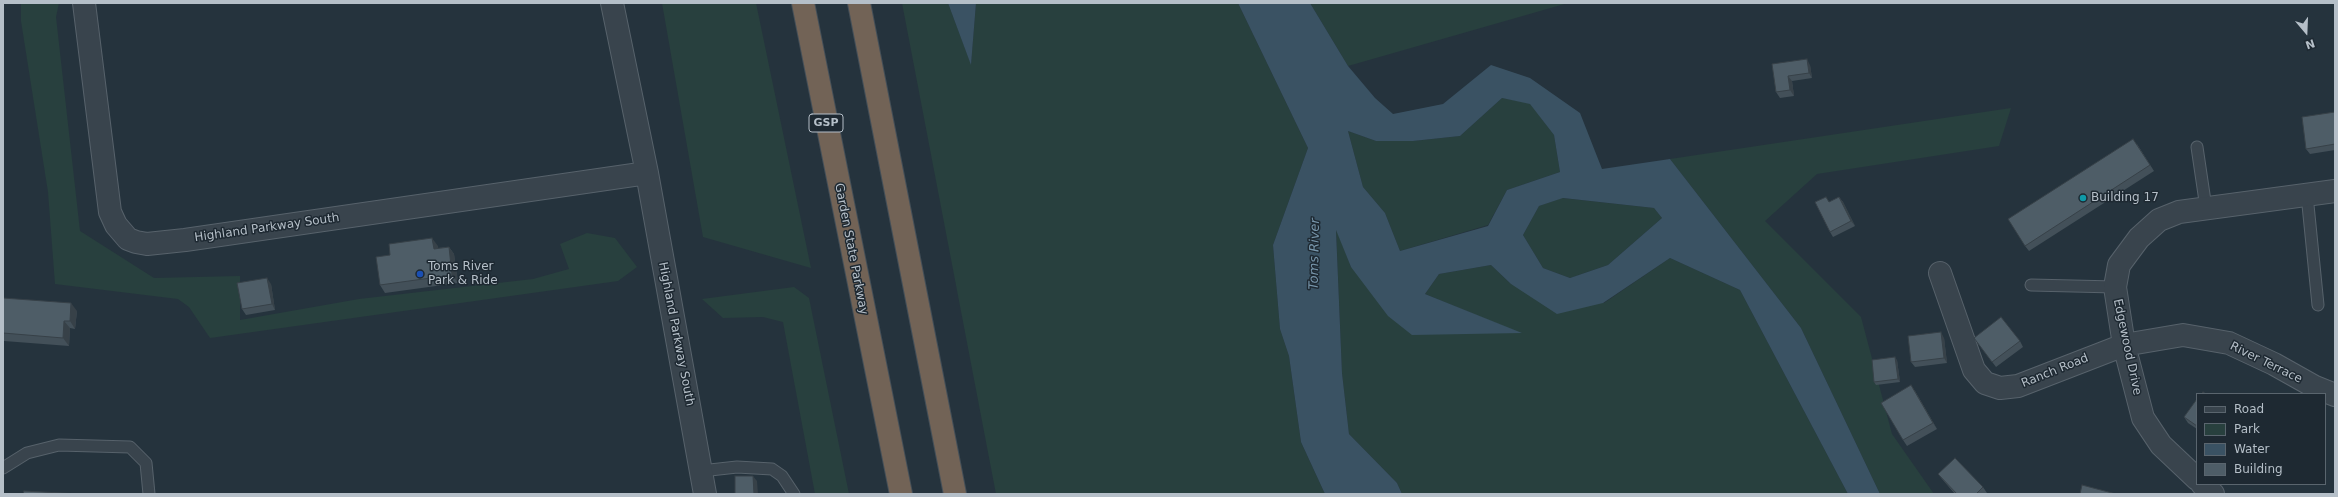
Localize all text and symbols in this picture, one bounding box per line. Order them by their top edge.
north arrow [2286,12,2326,52]
text: N [2304,36,2317,51]
road number: GSP [809,114,843,132]
street label: Garden State Parkway [831,182,871,316]
place label: Building 17 [2091,191,2159,205]
marker: Building 17 [2078,193,2088,203]
street label: Highland Parkway South [194,211,340,245]
water label: Toms River [1307,218,1323,290]
place label: Toms River Park & Ride [428,260,498,288]
street label: Highland Parkway South [655,261,697,407]
marker: Toms River Park & Ride [415,269,425,279]
street label: Edgewood Drive [2110,298,2144,396]
street label: River Terrace [2228,339,2304,387]
street label: Ranch Road [2019,351,2091,391]
legend [2196,393,2326,485]
text: Road [2234,402,2264,416]
text: Park [2234,422,2260,436]
text: Water [2234,442,2269,456]
text: Building [2234,462,2283,476]

